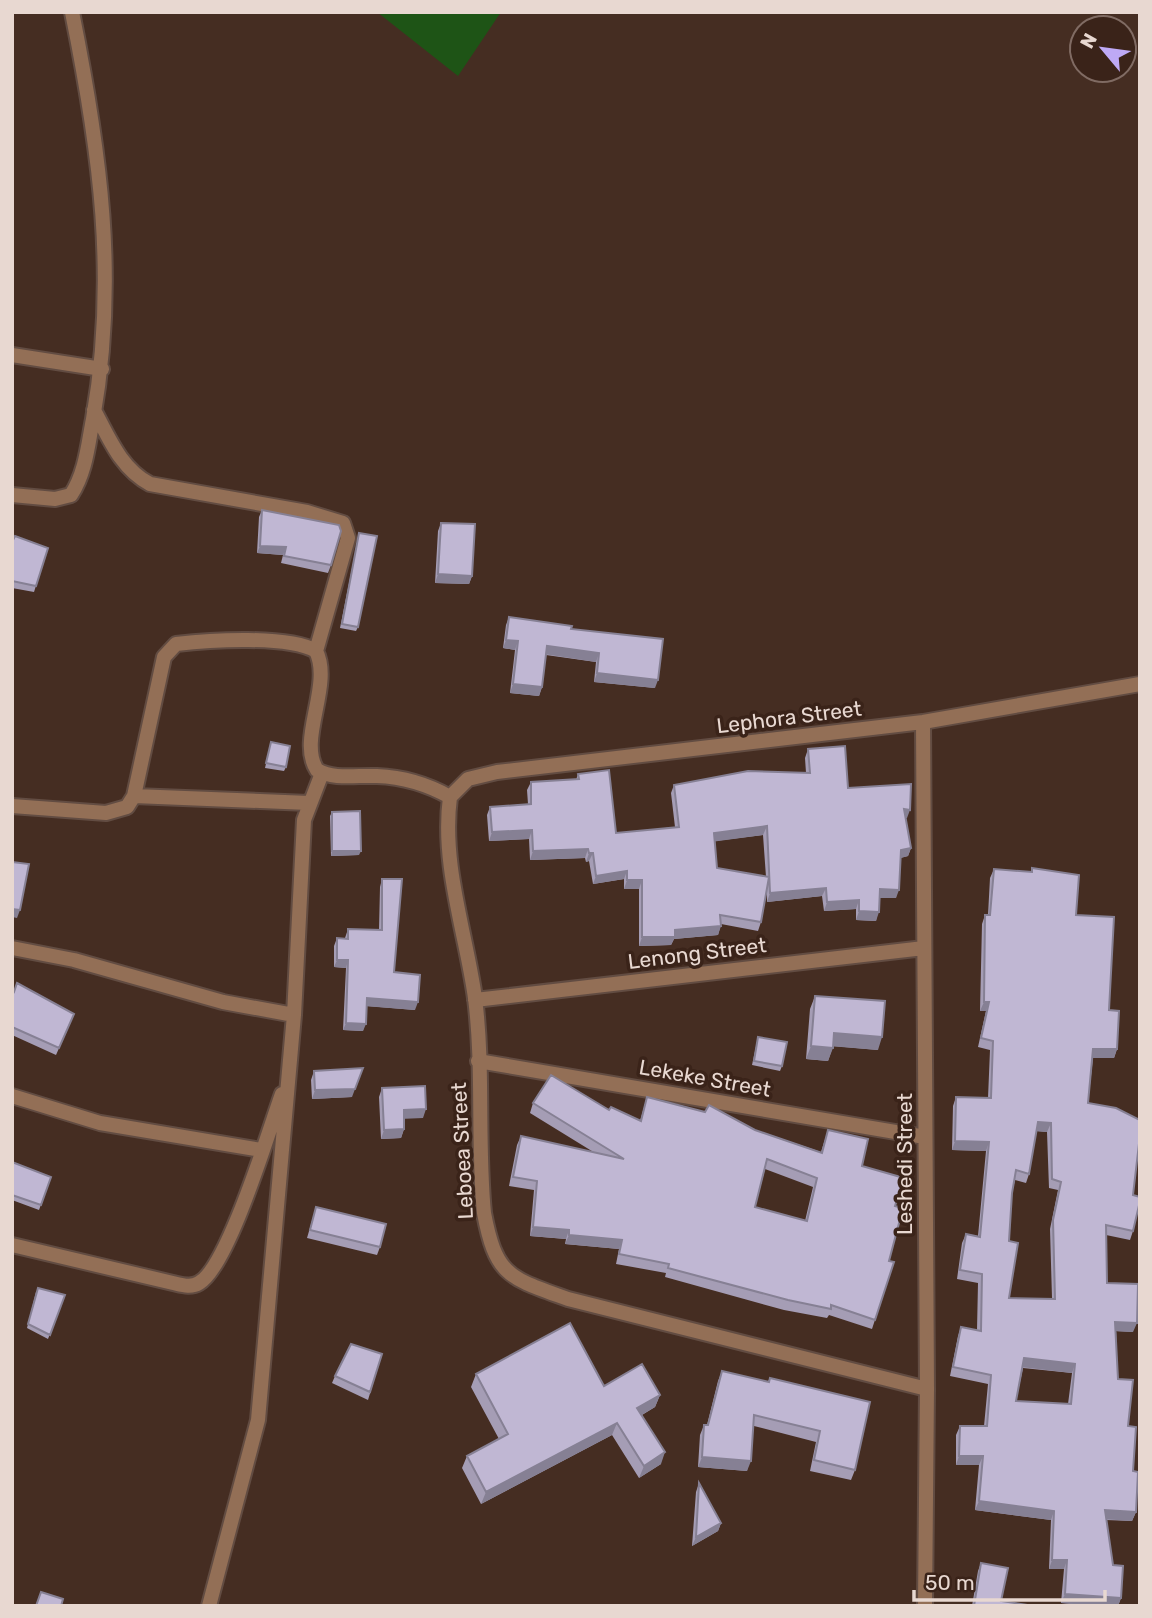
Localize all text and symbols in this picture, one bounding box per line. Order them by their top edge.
north arrow [1068,14,1138,84]
text: N [1075,29,1102,53]
street label: Lephora Street [715,696,863,738]
street label: Lenong Street [626,932,768,974]
street label: Lekeke Street [637,1054,773,1102]
street label: Leboea Street [446,1082,478,1220]
street label: Leshedi Street [892,1093,917,1235]
scale bar [914,1558,1105,1602]
text: 50 m [925,1570,975,1595]

